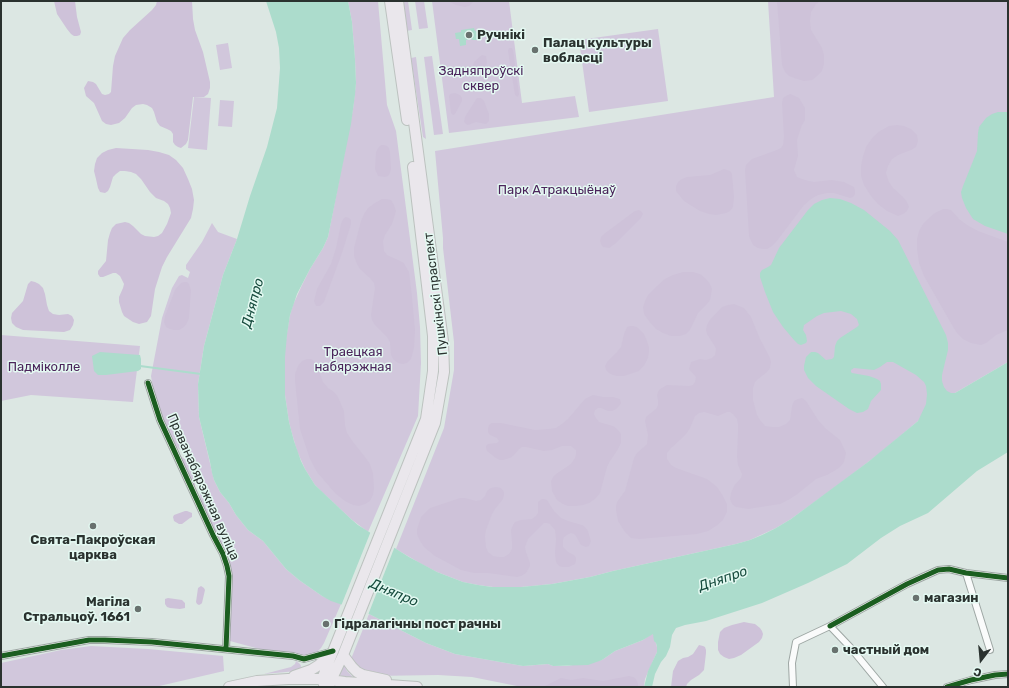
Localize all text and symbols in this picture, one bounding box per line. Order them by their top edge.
place label: Ручнікі [477,27,525,43]
marker: Ручнікі [464,30,474,40]
place label: Палац культуры вобласці [543,35,652,66]
marker: Палац культуры вобласці [530,45,540,55]
park label: Задняпроўскі сквер [439,63,523,94]
park label: Парк Атракцыёнаў [498,182,616,198]
street label: Пушкінскі праспект [421,232,451,356]
water label: Дняпро [238,276,268,330]
park label: Траецкая набярэжная [314,344,392,375]
park label: Падміколле [8,359,80,375]
street label: Праванабярэжная вуліца [164,411,242,563]
marker: Свята-Пакроўская царква [88,521,98,531]
place label: Свята-Пакроўская царква [30,532,156,563]
water label: Дняпро [696,563,750,595]
water label: Дняпро [367,575,421,611]
place label: магазин [924,590,979,606]
marker: магазин [911,593,921,603]
place label: Магіла Стральцоў. 1661 [23,594,130,625]
marker: Магіла Стральцоў. 1661 [133,604,143,614]
place label: Гідралагічны пост рачны [334,616,501,632]
marker: Гідралагічны пост рачны [321,619,331,629]
north arrow [961,640,1001,680]
place label: частный дом [843,642,929,658]
marker: частный дом [830,645,840,655]
text: С [972,665,983,679]

